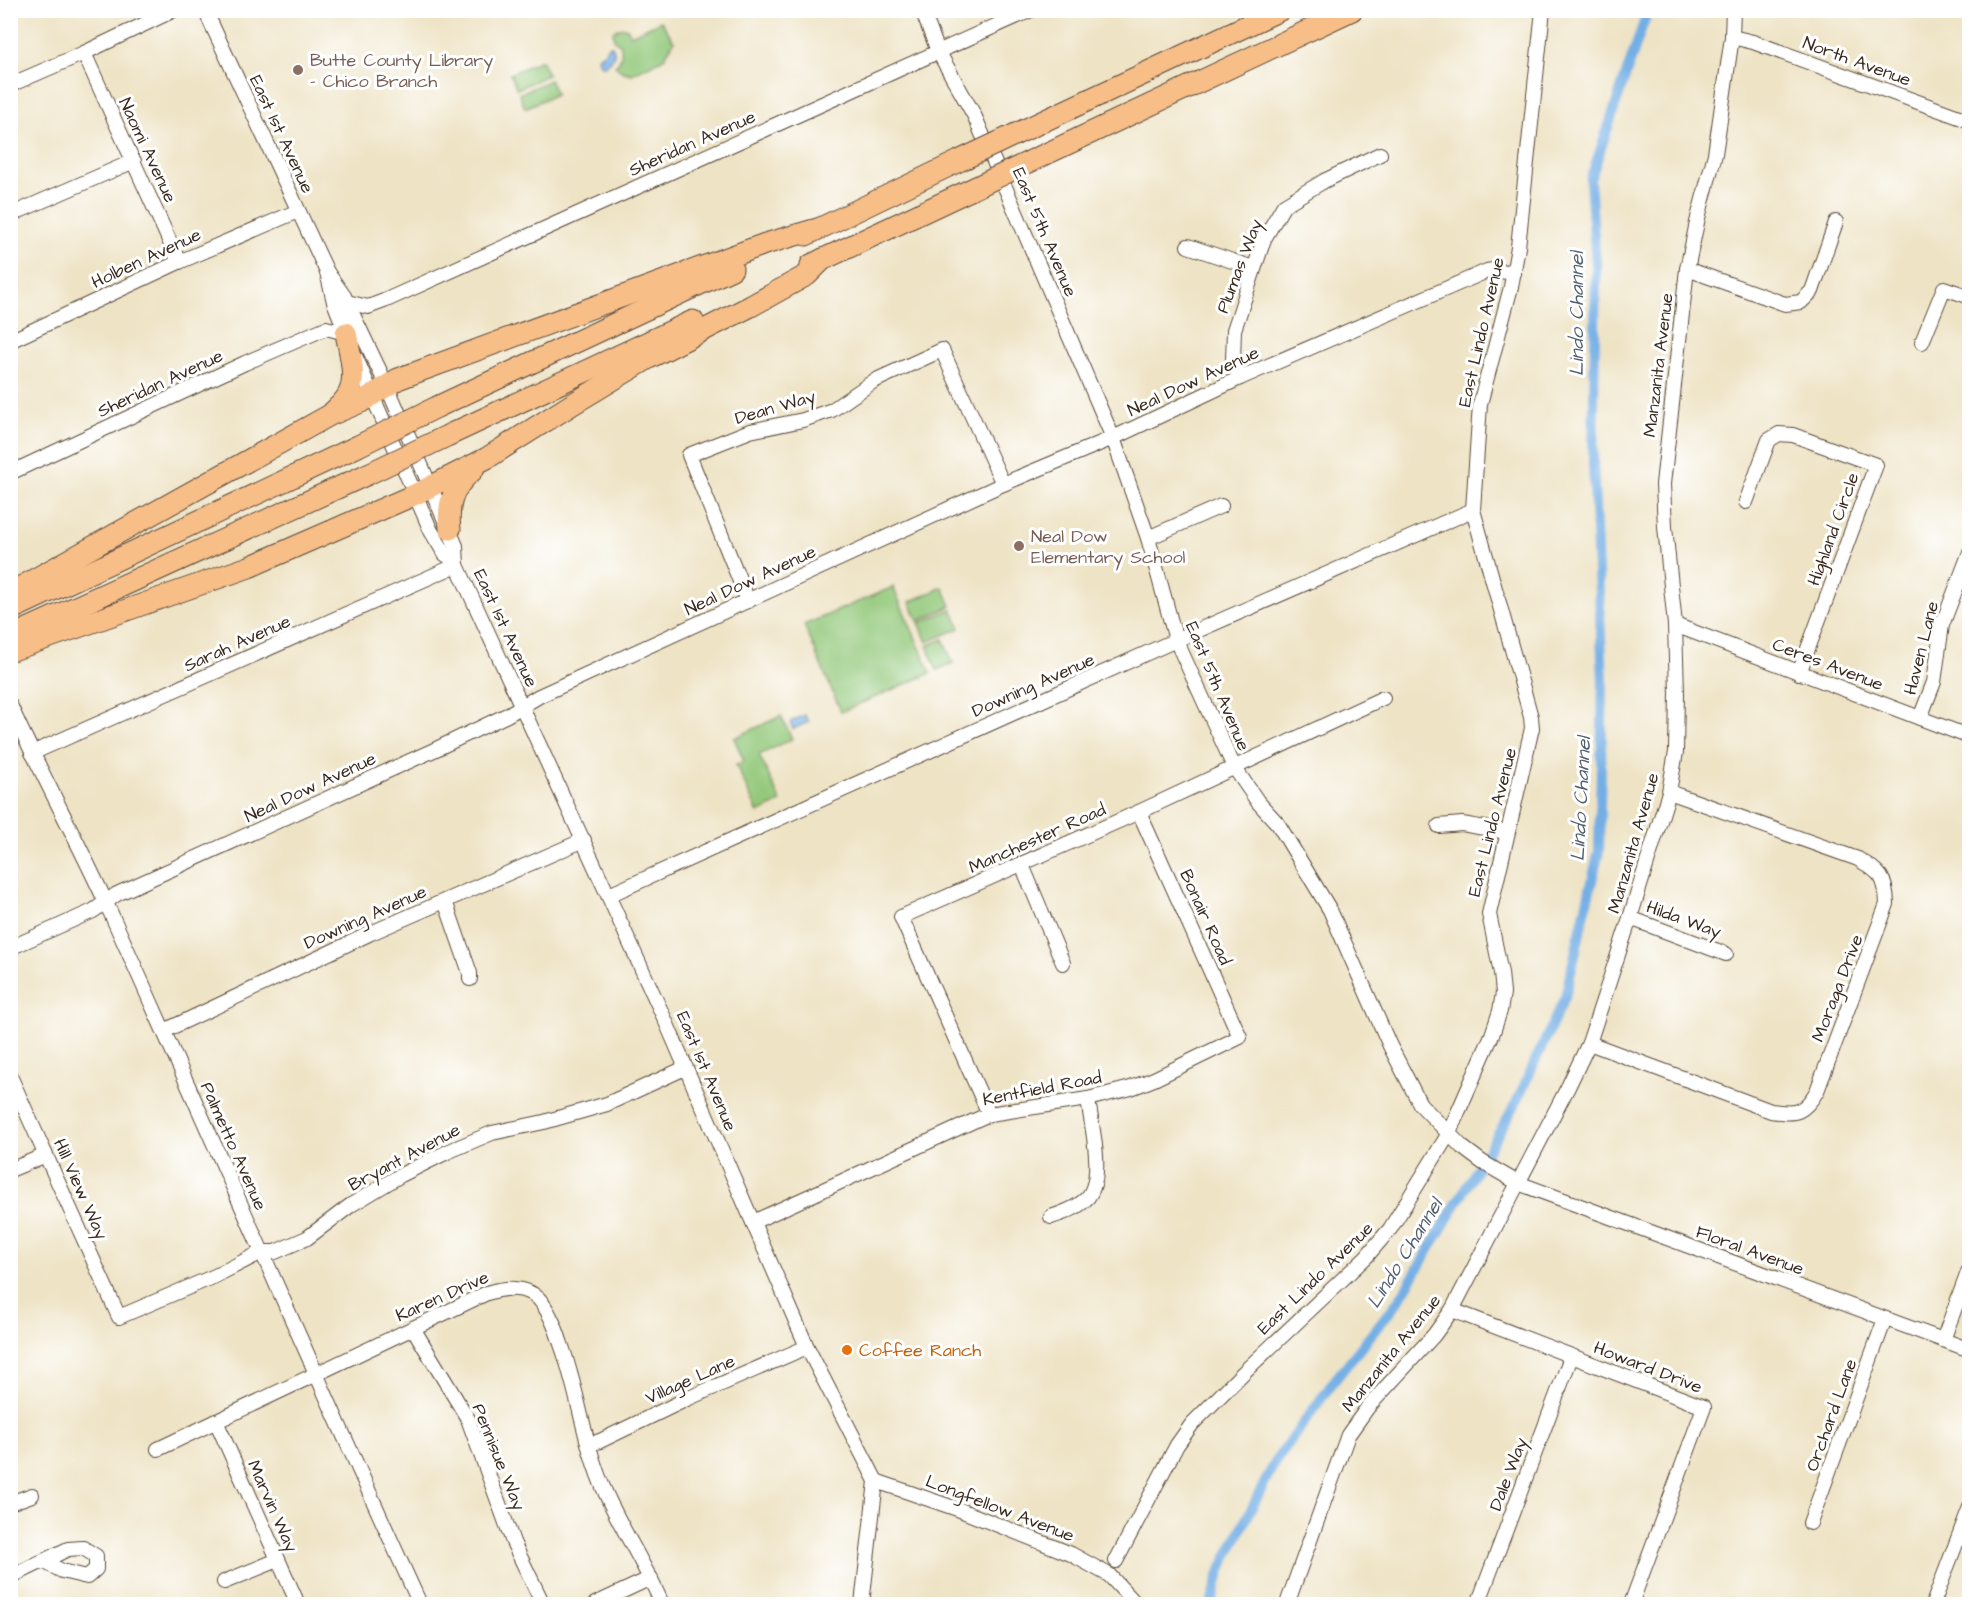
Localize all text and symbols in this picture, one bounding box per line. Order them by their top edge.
street label: North Avenue [1799,30,1915,93]
place label: Butte County Library - Chico Branch [310,48,493,94]
marker: Butte County Library - Chico Branch [291,63,305,77]
street label: East 1st Avenue [243,71,320,198]
street label: Naomi Avenue [112,94,183,207]
street label: Sheridan Avenue [625,104,760,183]
street label: East 5th Avenue [1006,164,1083,301]
street label: Plumas Way [1210,215,1270,317]
street label: Holben Avenue [87,222,205,295]
water label: Lindo Channel [1563,249,1591,376]
street label: East Lindo Avenue [1452,255,1511,409]
street label: Manzanita Avenue [1637,291,1680,439]
street label: Neal Dow Avenue [1123,340,1263,423]
street label: Sheridan Avenue [93,343,227,424]
street label: Dean Way [732,384,819,432]
street label: Highland Circle [1801,469,1867,590]
place label: Neal Dow Elementary School [1031,524,1186,571]
street label: Neal Dow Avenue [680,539,820,622]
marker: Neal Dow Elementary School [1012,539,1026,553]
street label: East 1st Avenue [467,565,544,692]
street label: Haven Lane [1898,598,1945,698]
street label: Sarah Avenue [180,609,295,678]
street label: East 5th Avenue [1179,618,1256,755]
street label: Ceres Avenue [1769,632,1887,697]
street label: Downing Avenue [968,647,1099,725]
water label: Lindo Channel [1564,733,1598,862]
street label: East Lindo Avenue [1462,745,1523,899]
street label: Neal Dow Avenue [240,746,380,829]
street label: Manzanita Avenue [1601,770,1666,916]
street label: Manchester Road [965,797,1110,880]
street label: Bonair Road [1173,865,1238,969]
street label: Downing Avenue [300,879,431,957]
street label: Hilda Way [1643,894,1725,946]
street label: Moraga Drive [1806,931,1870,1046]
street label: East 1st Avenue [670,1008,743,1135]
street label: Kentfield Road [980,1065,1104,1112]
street label: Palmetto Avenue [194,1078,273,1214]
street label: Bryant Avenue [344,1117,465,1198]
street label: Hill View Way [46,1135,114,1244]
water label: Lindo Channel [1360,1191,1451,1314]
street label: East Lindo Avenue [1252,1216,1379,1340]
street label: Floral Avenue [1692,1219,1807,1282]
street label: Karen Drive [392,1265,493,1328]
street label: Manzanita Avenue [1336,1289,1447,1418]
street label: Howard Drive [1590,1335,1706,1400]
place label: Coffee Ranch [859,1338,981,1363]
marker: Coffee Ranch [840,1343,854,1357]
street label: Village Lane [642,1349,740,1411]
street label: Orchard Lane [1800,1355,1864,1475]
street label: Pennisue Way [465,1400,531,1515]
street label: Dale Way [1483,1434,1535,1515]
street label: Marvin Way [240,1456,304,1557]
street label: Longfellow Avenue [922,1469,1078,1549]

